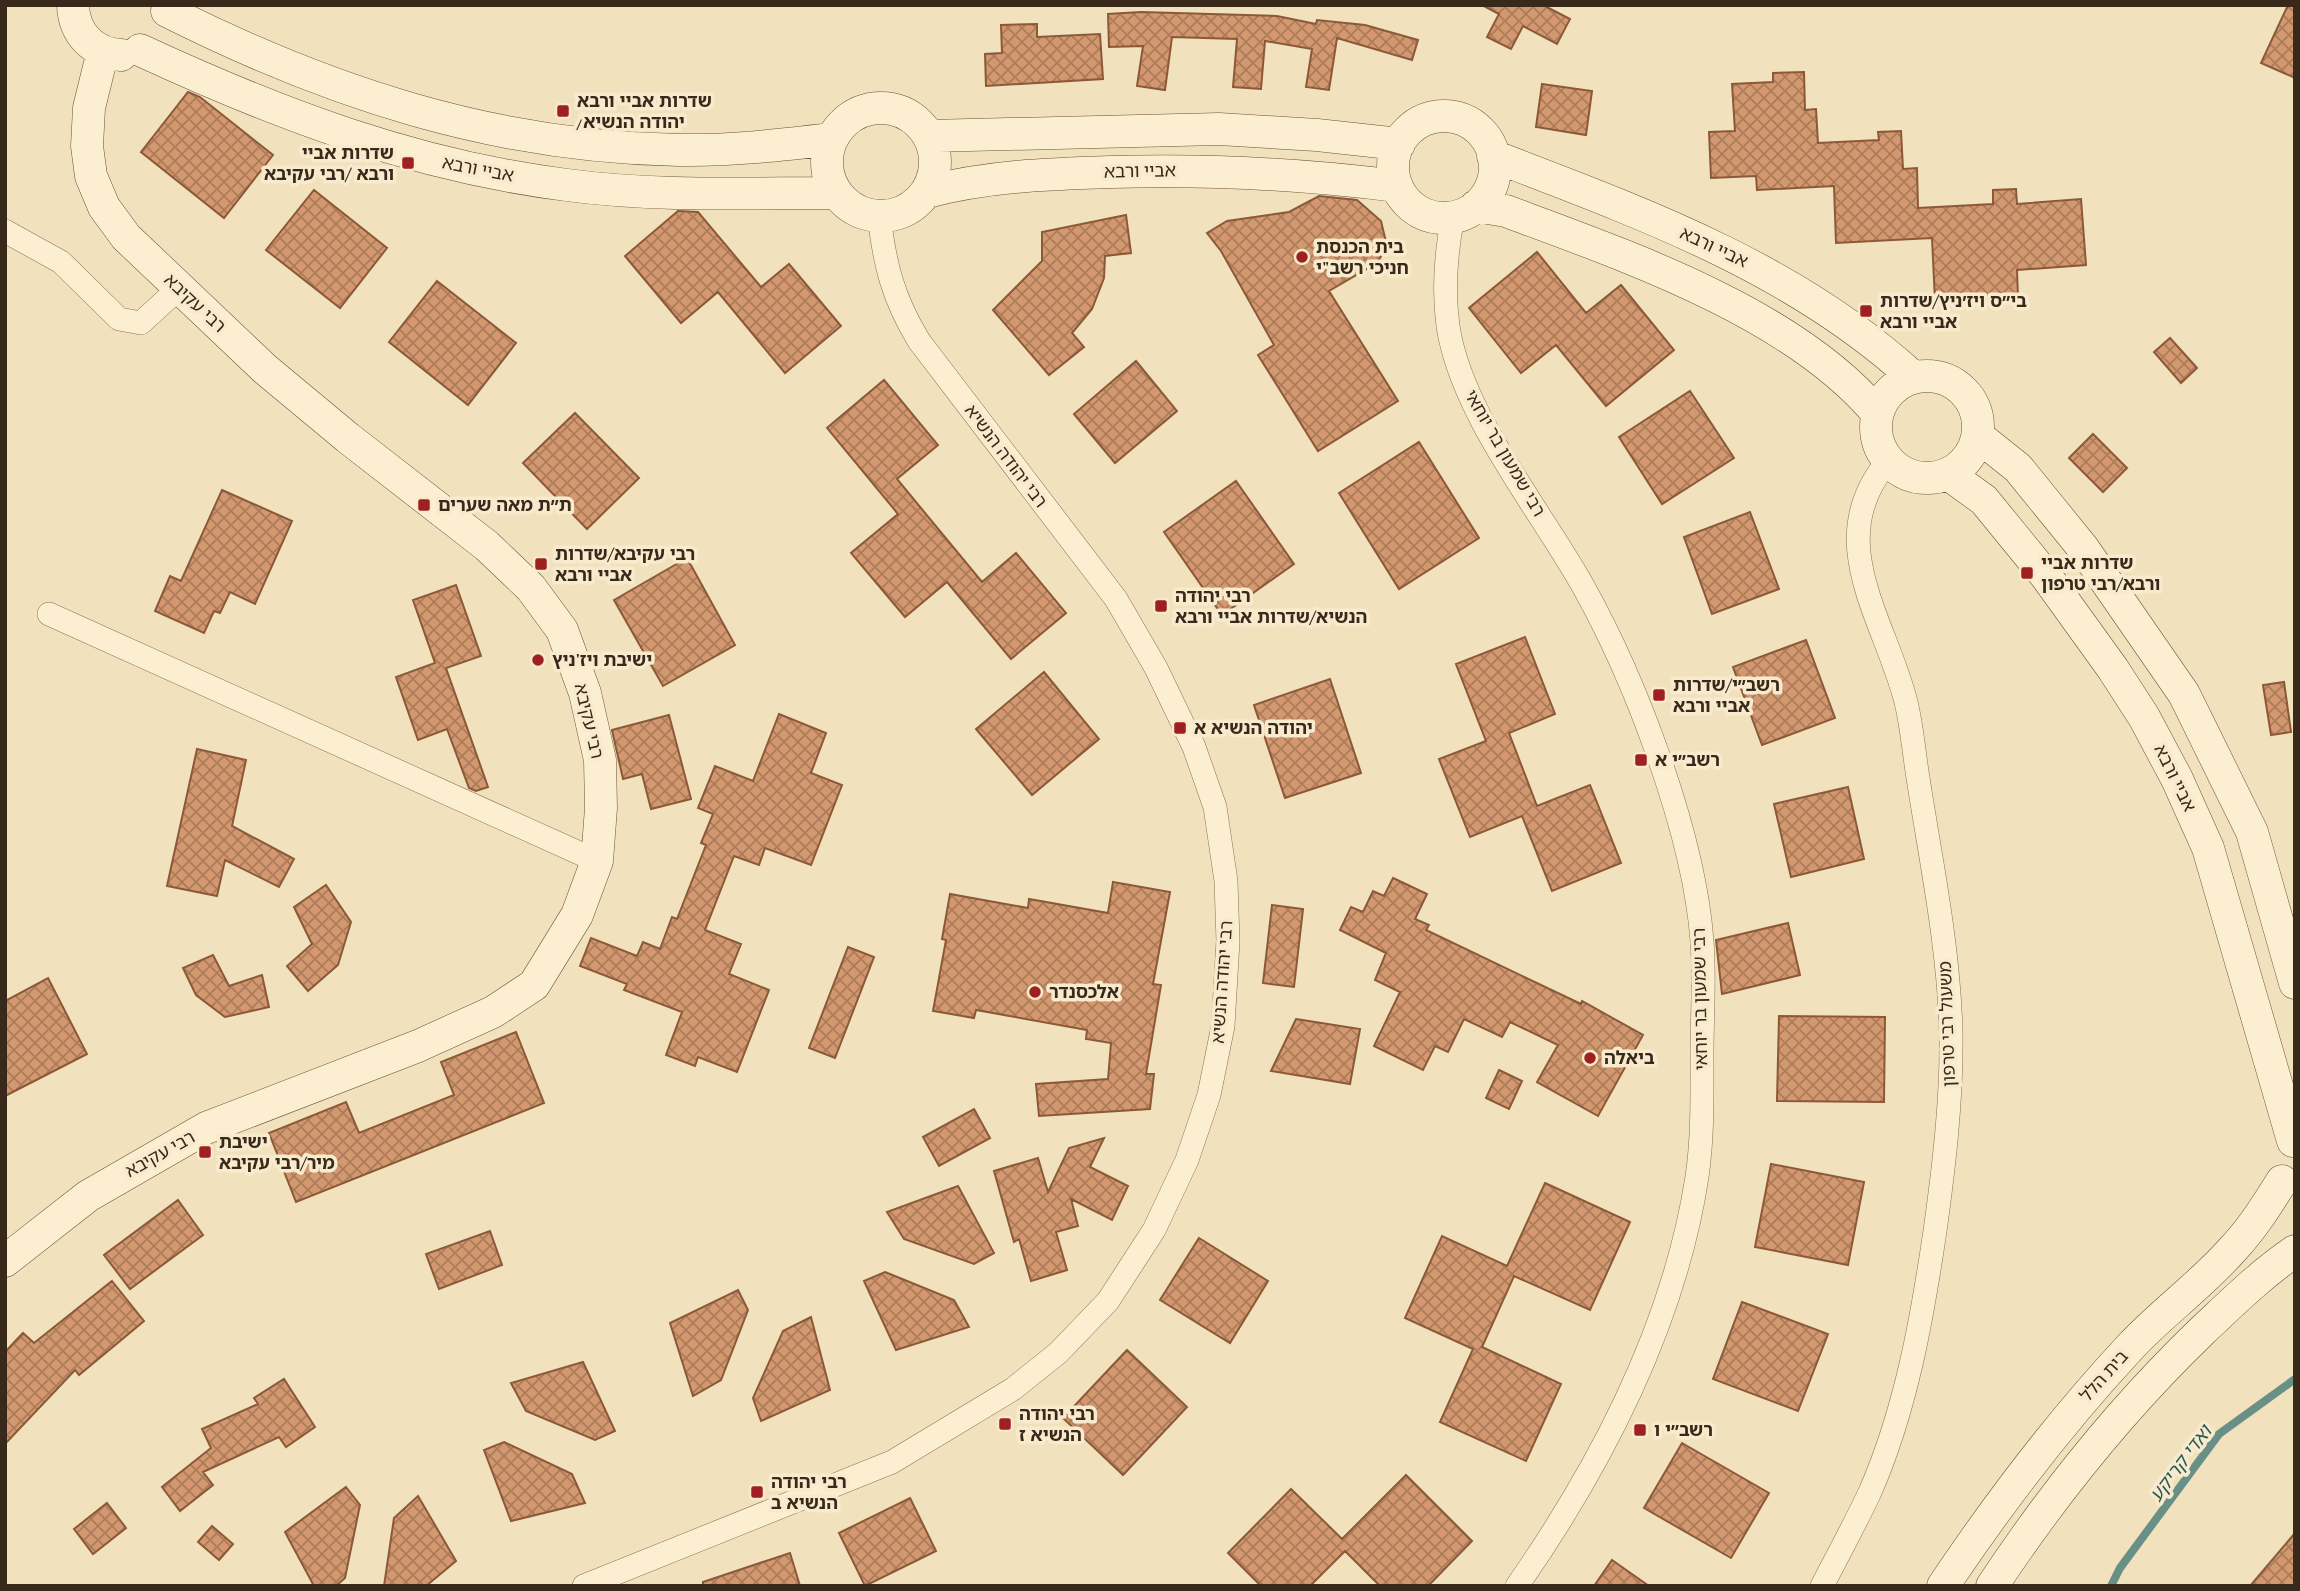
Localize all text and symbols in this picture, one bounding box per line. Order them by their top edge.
place label: שדרות אביי ורבא /יהודה הנשיא [576,88,712,133]
marker: שדרות אביי ורבא /יהודה הנשיא [555,103,571,119]
place label: שדרות אביי ורבא /רבי עקיבא [264,140,394,185]
street label: אביי ורבא [440,149,516,187]
marker: שדרות אביי ורבא /רבי עקיבא [400,155,416,171]
street label: אביי ורבא [1104,157,1176,183]
street label: אביי ורבא [1677,220,1752,272]
place label: בית הכנסת חניכי רשב"י [1316,234,1409,279]
marker: בית הכנסת חניכי רשב"י [1294,249,1310,265]
street label: רבי עקיבא [160,267,232,337]
place label: בי״ס ויז׳ניץ/שדרות אביי ורבא [1880,288,2027,333]
marker: בי״ס ויז׳ניץ/שדרות אביי ורבא [1858,303,1874,319]
street label: רבי שמעון בר יוחאי [1460,385,1552,520]
street label: רבי יהודה הנשיא [960,399,1053,512]
place label: ת״ת מאה שערים [438,492,572,516]
marker: ת״ת מאה שערים [416,497,432,513]
place label: רבי עקיבא/שדרות אביי ורבא [555,541,695,586]
place label: שדרות אביי ורבא/רבי טרפון [2041,550,2160,595]
marker: רבי עקיבא/שדרות אביי ורבא [533,556,549,572]
marker: שדרות אביי ורבא/רבי טרפון [2019,565,2035,581]
place label: רבי יהודה הנשיא/שדרות אביי ורבא [1175,583,1367,628]
marker: רבי יהודה הנשיא/שדרות אביי ורבא [1153,598,1169,614]
place label: ישיבת ויז'ניץ [552,647,652,671]
marker: ישיבת ויז'ניץ [530,652,546,668]
place label: רשב״י/שדרות אביי ורבא [1673,672,1780,717]
street label: רבי עקיבא [570,681,610,761]
marker: רשב״י/שדרות אביי ורבא [1651,687,1667,703]
place label: יהודה הנשיא א [1194,715,1313,739]
marker: יהודה הנשיא א [1172,720,1188,736]
street label: אביי ורבא [2149,740,2203,815]
place label: רשב״י א [1655,747,1720,771]
marker: רשב״י א [1633,752,1649,768]
street label: רבי יהודה הנשיא [1205,920,1237,1044]
street label: רבי שמעון בר יוחאי [1686,927,1712,1071]
street label: משעול רבי טרפון [1932,960,1960,1087]
place label: אלכסנדר [1049,979,1119,1003]
marker: אלכסנדר [1027,984,1043,1000]
place label: ביאלה [1604,1045,1655,1069]
marker: ביאלה [1582,1050,1598,1066]
street label: רבי עקיבא [120,1124,199,1182]
place label: ישיבת מיר/רבי עקיבא [219,1129,335,1174]
marker: ישיבת מיר/רבי עקיבא [197,1144,213,1160]
street label: בית הלל [2074,1344,2133,1406]
place label: רבי יהודה הנשיא ז [1019,1401,1095,1446]
marker: רבי יהודה הנשיא ז [997,1416,1013,1432]
place label: רשב״י ו [1654,1417,1713,1441]
water label: ואדי קריקע [2143,1418,2218,1506]
marker: רשב״י ו [1632,1422,1648,1438]
place label: רבי יהודה הנשיא ב [771,1469,847,1514]
marker: רבי יהודה הנשיא ב [749,1484,765,1500]

